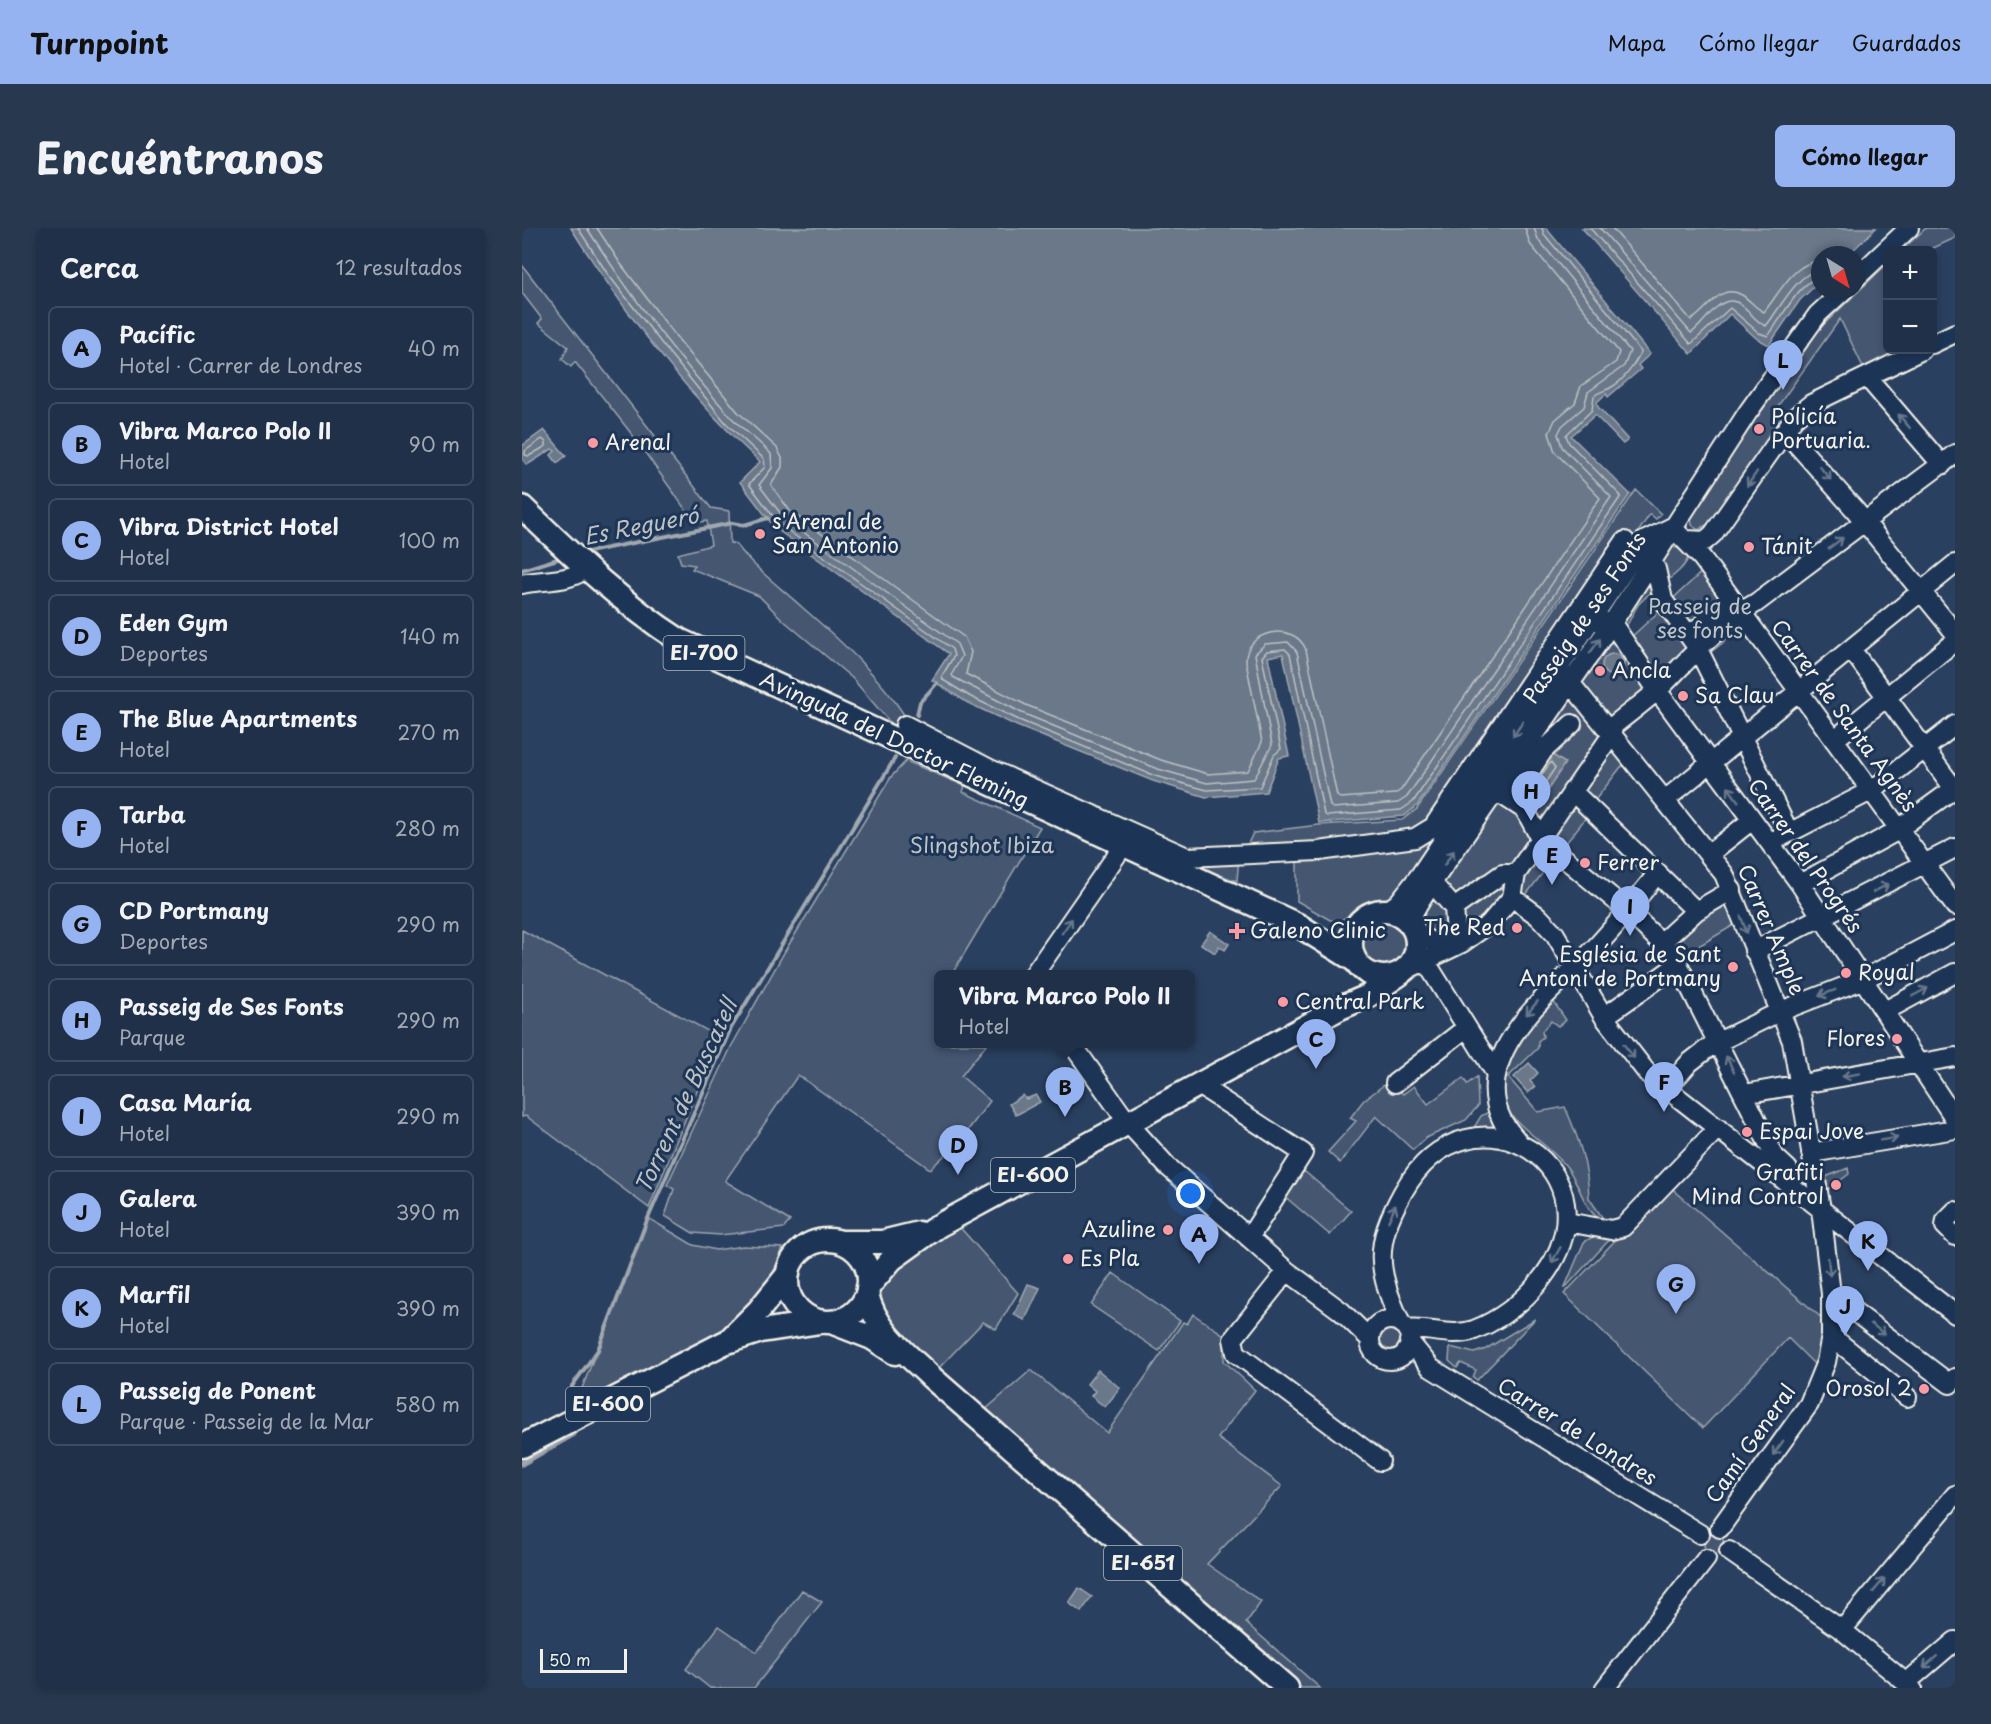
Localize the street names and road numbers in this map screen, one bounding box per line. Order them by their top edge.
street label: Passeig de ses Fonts [1514,524,1653,709]
street label: Carrer de Santa Agnès [1765,612,1927,818]
road number: EI-700 [664,636,744,670]
street label: Avinguda del Doctor Fleming [755,662,1034,815]
street label: Carrer del Progrés [1741,771,1872,939]
street label: Carrer Ample [1731,859,1815,1000]
road number: EI-600 [991,1158,1075,1192]
street label: Carrer de Londres [1492,1368,1664,1492]
street label: Camí General [1696,1377,1802,1509]
road number: EI-600 [566,1387,650,1421]
road number: EI-651 [1104,1546,1182,1580]

